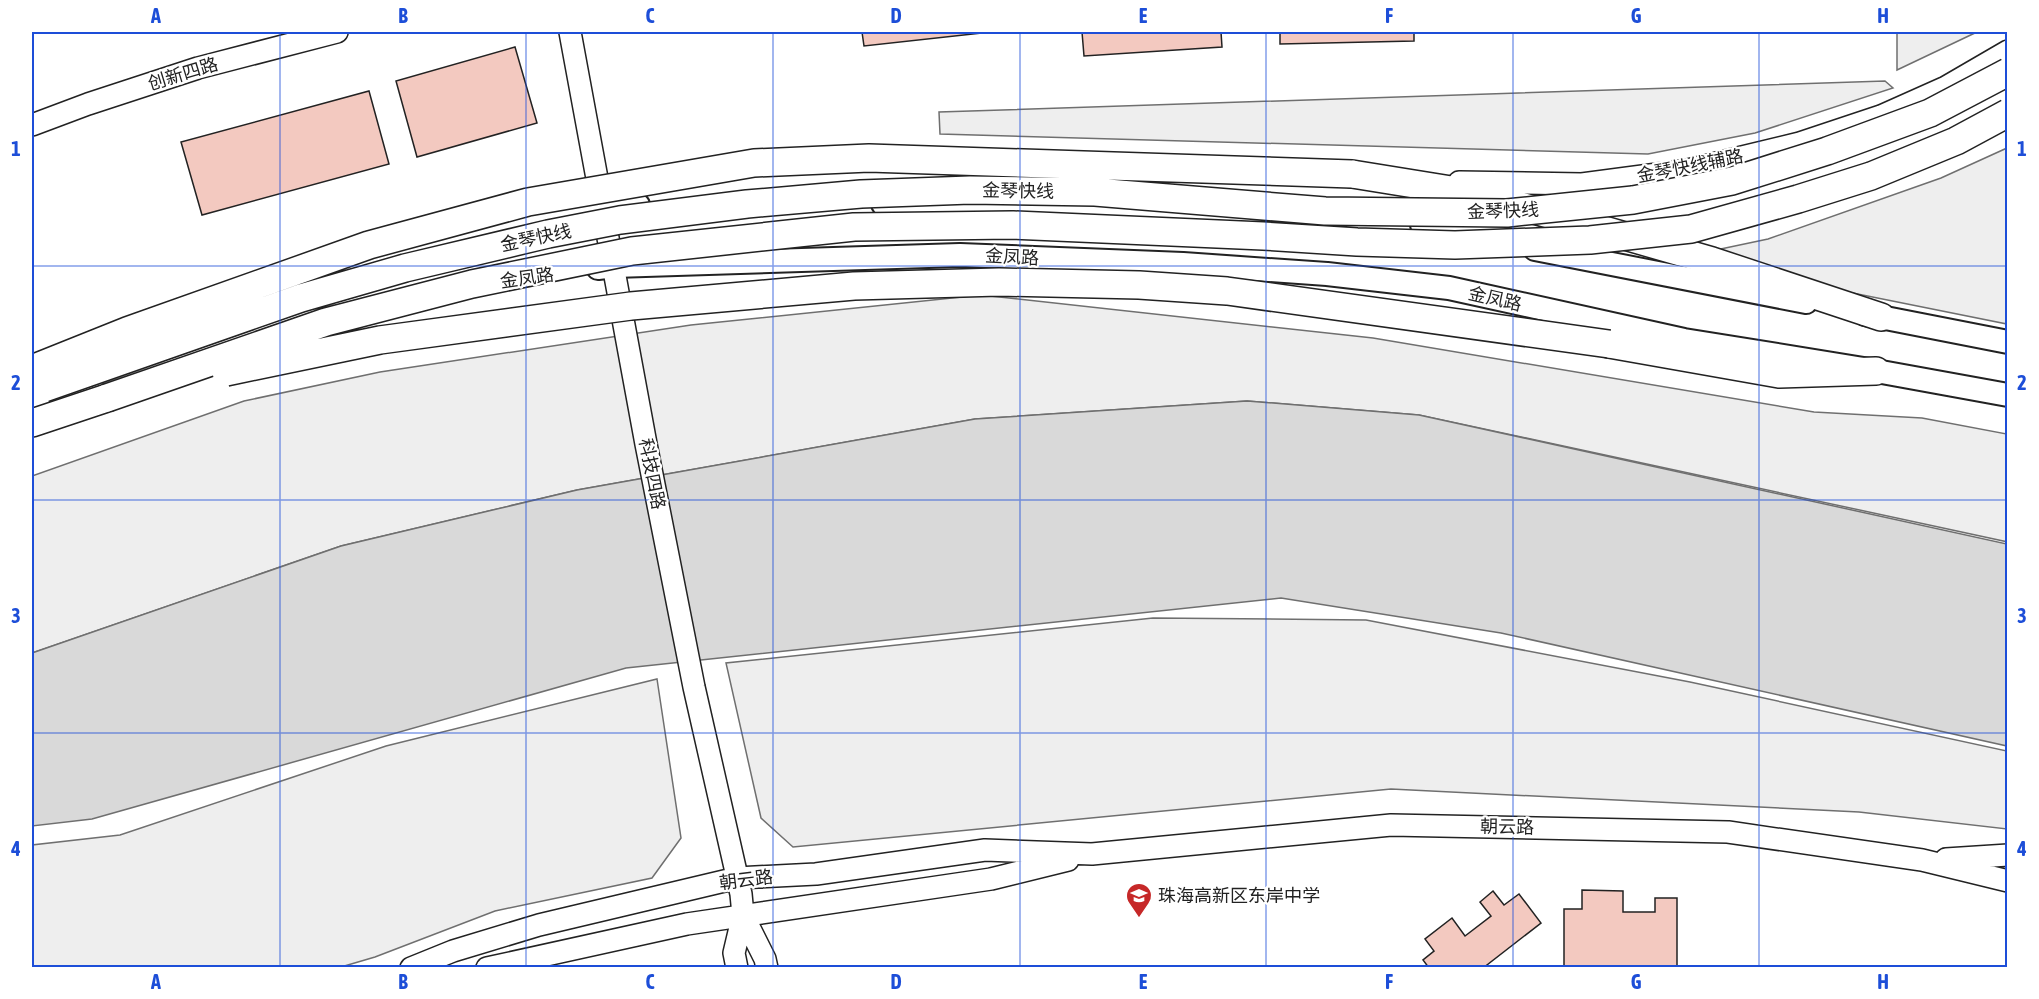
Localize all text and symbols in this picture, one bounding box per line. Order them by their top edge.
text: A [150,4,161,27]
text: B [398,4,408,27]
text: C [646,4,655,27]
text: D [890,4,902,27]
text: E [1139,4,1148,27]
text: F [1385,4,1393,27]
text: G [1631,4,1642,27]
text: H [1877,4,1889,27]
street label: 创新四路 [145,53,220,94]
text: 1 [11,137,21,160]
text: 1 [2017,137,2027,160]
street label: 金琴快线辅路 [1635,145,1745,186]
street label: 金琴快线 [982,179,1054,202]
street label: 金琴快线 [1467,199,1539,222]
street label: 金琴快线 [498,220,573,255]
street label: 金凤路 [985,245,1040,268]
street label: 金凤路 [499,263,555,292]
street label: 金凤路 [1466,282,1524,315]
text: 2 [11,371,21,394]
text: 2 [2017,371,2027,394]
street label: 科技四路 [635,437,670,511]
text: 3 [11,604,21,627]
text: 3 [2017,604,2027,627]
street label: 朝云路 [1480,816,1534,837]
text: 4 [10,837,21,860]
text: 4 [2016,837,2027,860]
street label: 朝云路 [718,866,774,893]
school or university icon: 珠海高新区东岸中学 [1124,881,1154,919]
place label: 珠海高新区东岸中学 [1158,885,1320,906]
text: A [150,970,161,993]
text: B [398,970,408,993]
text: C [646,970,655,993]
text: D [890,970,902,993]
text: E [1139,970,1148,993]
text: F [1385,970,1393,993]
text: G [1631,970,1642,993]
text: H [1877,970,1889,993]

